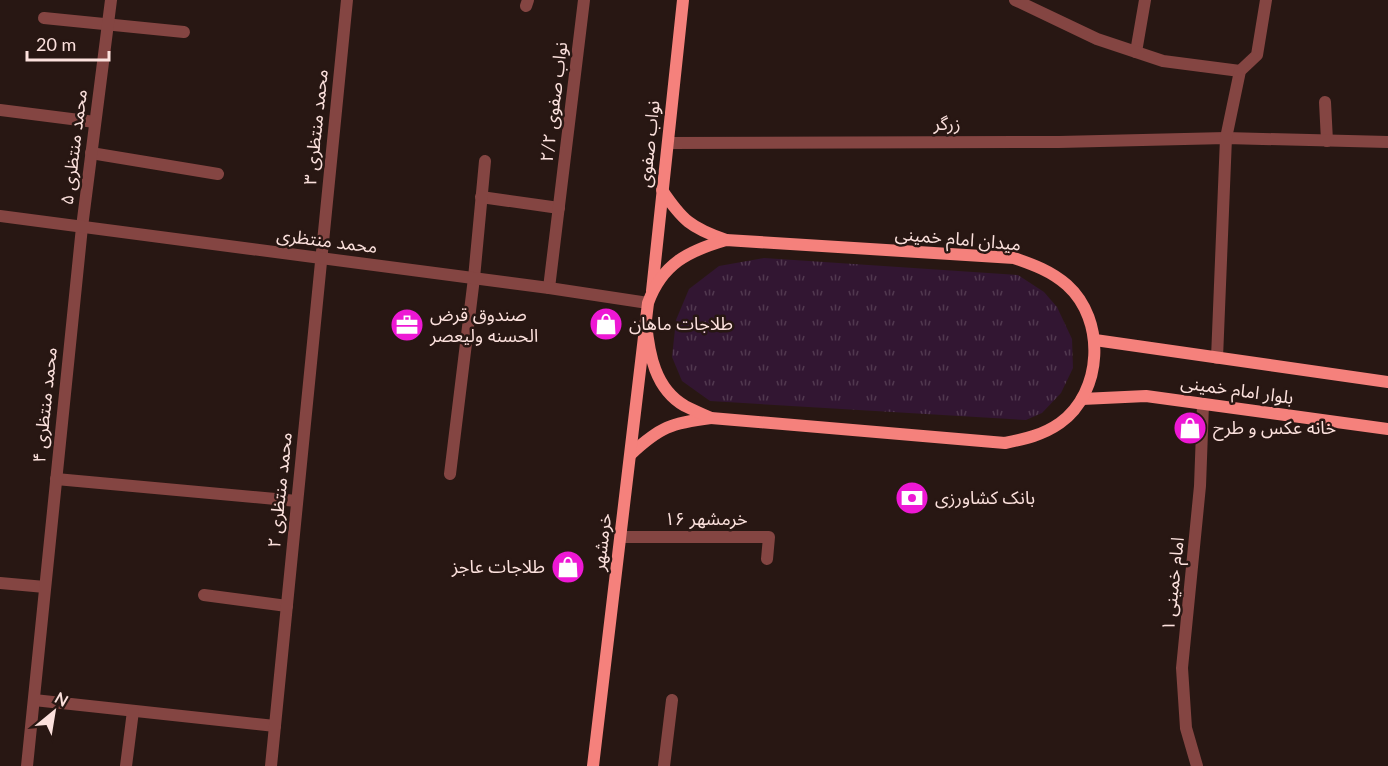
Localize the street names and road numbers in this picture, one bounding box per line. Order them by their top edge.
street label: نواب صفوی ۲/۲ [535,41,572,163]
street label: محمد منتظری ۳ [298,68,333,186]
street label: محمد منتظری ۵ [55,88,92,206]
street label: نواب صفوی [632,99,665,189]
street label: زرگر [932,112,961,135]
street label: میدان امام خمینی [894,222,1022,258]
street label: محمد منتظری [275,223,379,258]
street label: محمد منتظری ۴ [27,346,62,464]
street label: بلوار امام خمینی [1179,370,1295,412]
street label: محمد منتظری ۲ [262,431,297,549]
street label: خرمشهر ۱۶ [664,507,748,530]
street label: خرمشهر [586,512,616,573]
street label: امام خمینی ۱ [1156,536,1192,632]

